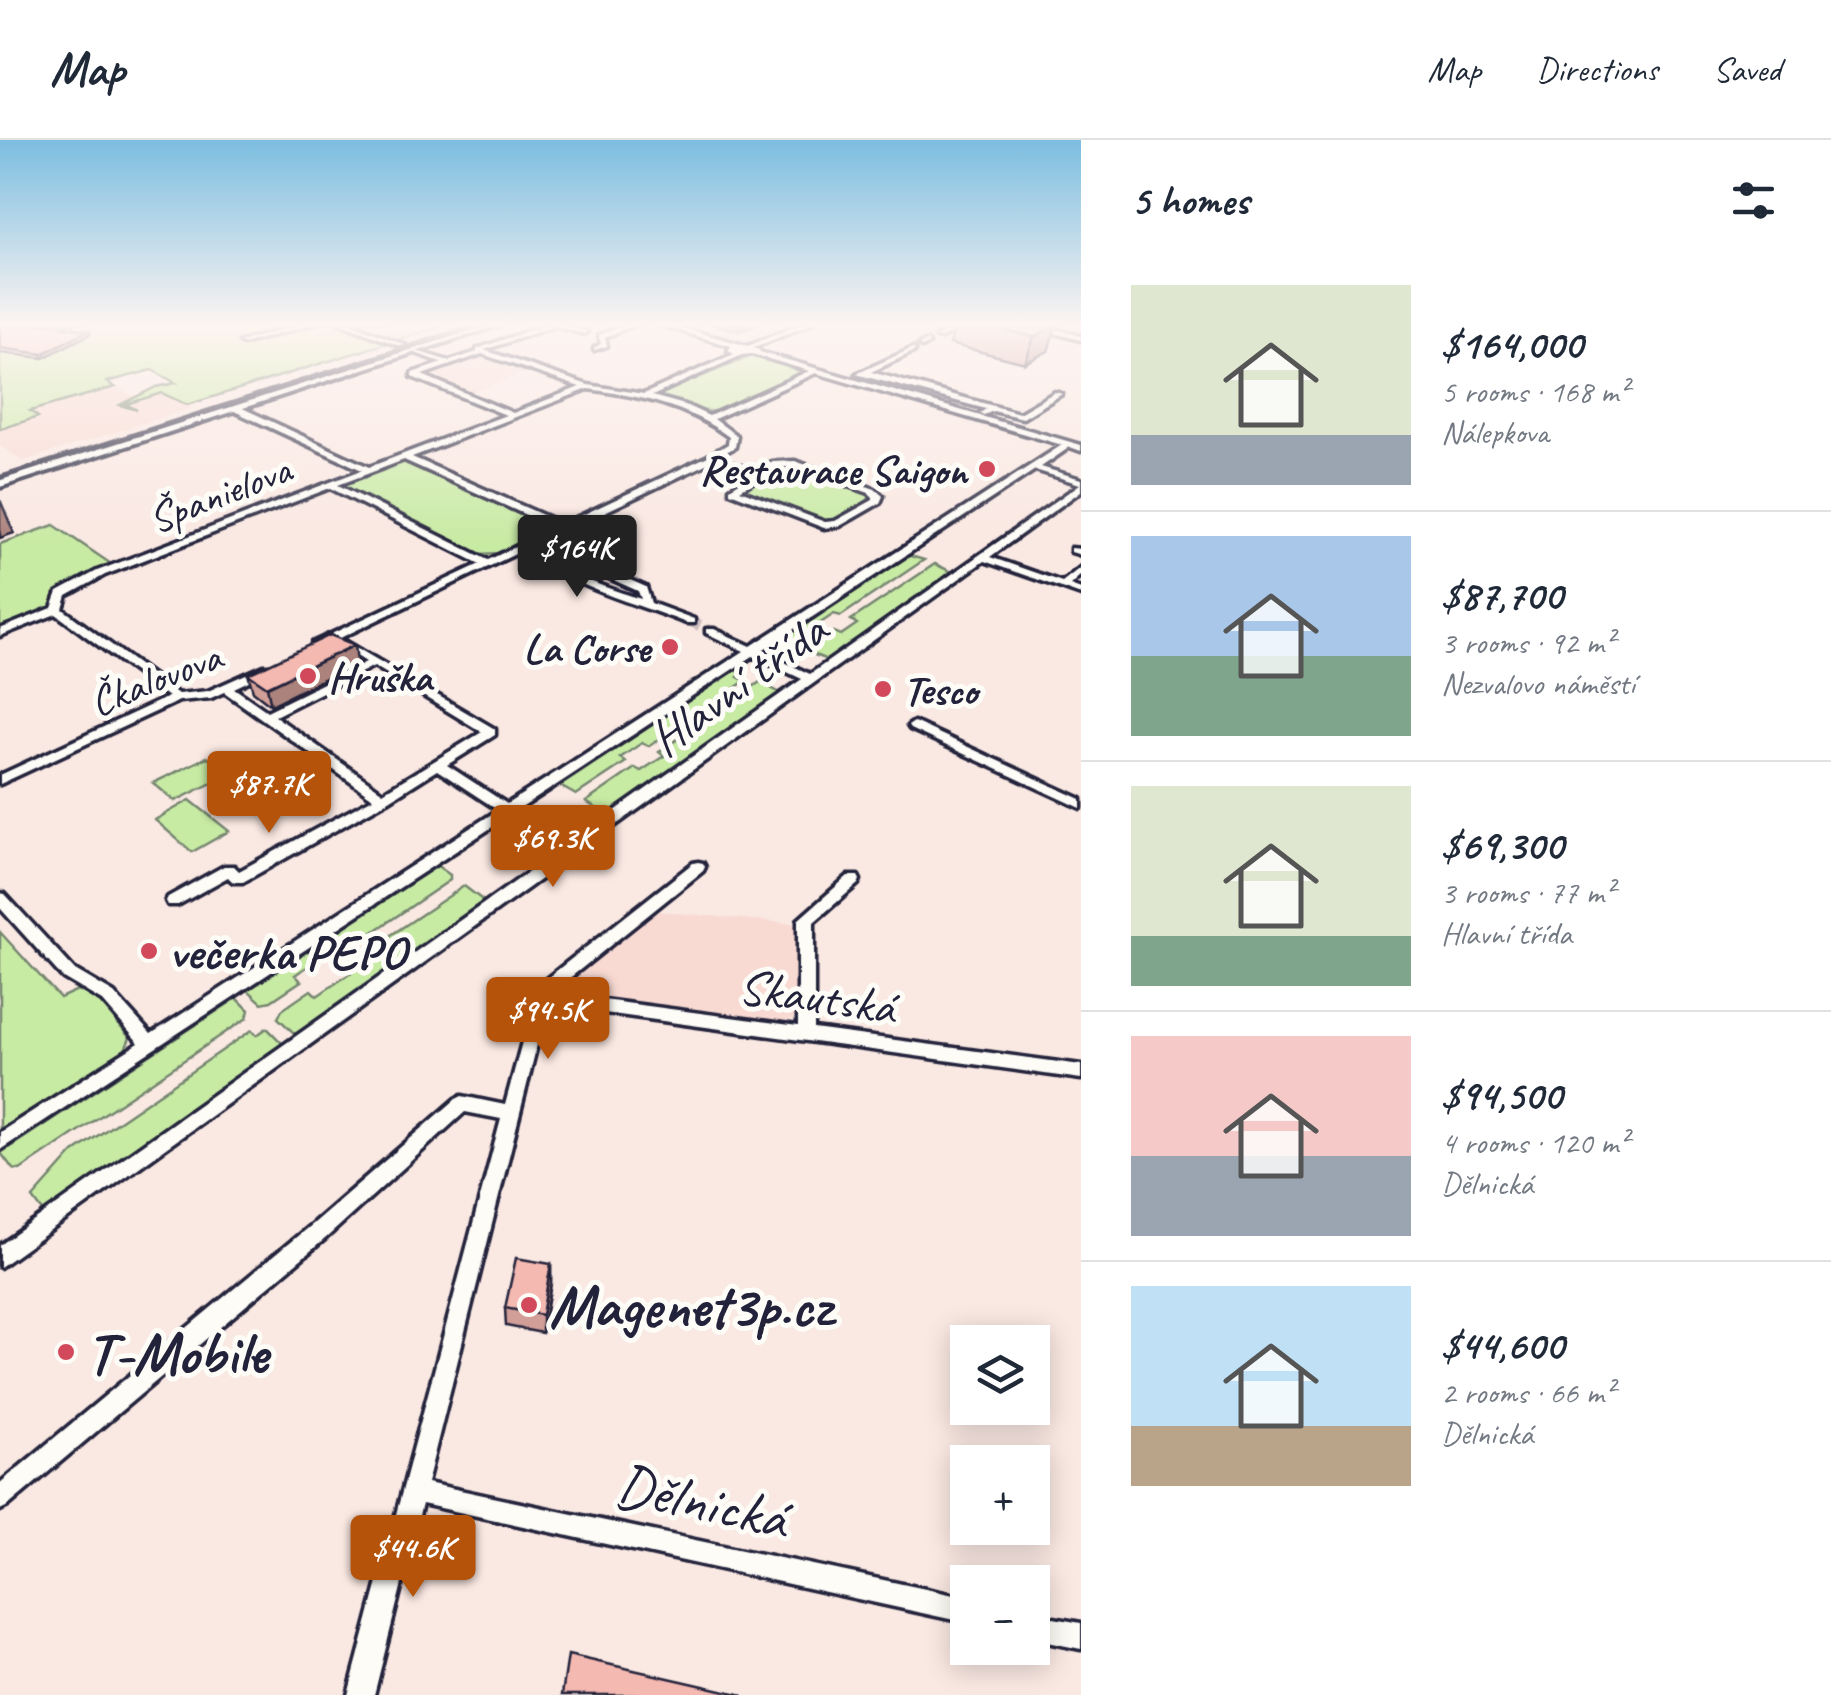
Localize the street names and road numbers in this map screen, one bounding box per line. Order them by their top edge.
street label: Španielova [141,442,301,546]
street label: Hlavní třída [636,597,842,770]
street label: Čkalovova [82,629,231,729]
street label: Skautská [735,954,903,1039]
street label: Dělnická [609,1446,800,1557]

